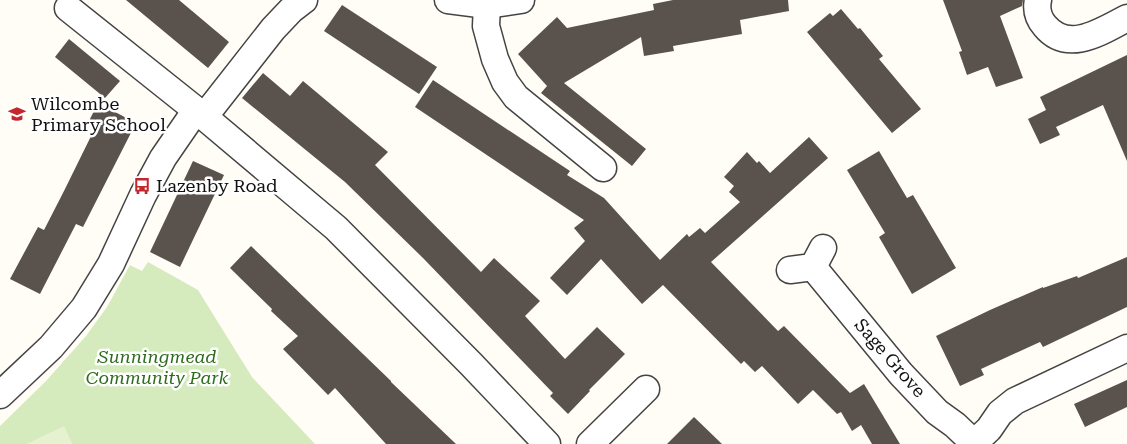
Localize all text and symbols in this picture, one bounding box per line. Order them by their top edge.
place label: Wilcombe Primary School [31,93,166,135]
school or university icon: Wilcombe Primary School [7,104,27,124]
place label: Lazenby Road [156,175,278,196]
bus stop icon: Lazenby Road [132,176,152,196]
street label: Sage Grove [851,314,930,401]
park label: Sunningmead Community Park [86,346,228,388]

